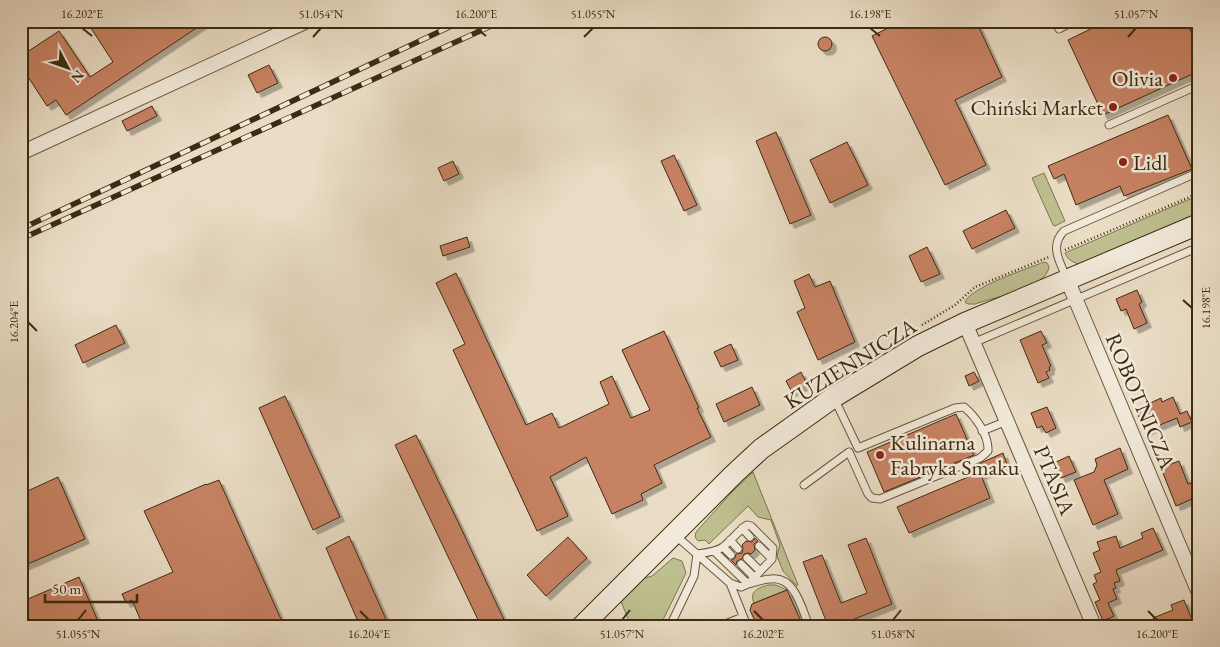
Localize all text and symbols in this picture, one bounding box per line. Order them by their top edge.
text: 16.202°E [61,6,103,22]
text: 51.054°N [299,6,344,22]
text: 16.200°E [455,6,497,22]
text: 51.055°N [571,6,616,22]
text: 16.198°E [849,6,891,22]
text: 51.057°N [1114,6,1159,22]
north arrow [42,42,92,92]
place label: Olivia [1112,64,1163,93]
text: N [67,66,88,87]
marker: Olivia [1167,72,1179,84]
place label: Chiński Market [971,93,1103,122]
marker: Chiński Market [1107,101,1119,113]
place label: Lidl [1133,148,1168,177]
marker: Lidl [1117,156,1129,168]
text: 16.198°E [1198,287,1214,329]
text: 16.204°E [6,301,22,343]
street label: KUZIENNICZA [779,311,923,416]
street label: ROBOTNICZA [1099,329,1183,475]
place label: Kulinarna Fabryka Smaku [890,428,1020,482]
street label: PTASIA [1027,441,1082,520]
marker: Kulinarna Fabryka Smaku [874,449,886,461]
scale bar [45,572,138,604]
text: 50 m [52,579,81,598]
text: 51.055°N [56,626,101,642]
text: 16.204°E [348,626,390,642]
text: 51.057°N [600,626,645,642]
text: 16.202°E [742,626,784,642]
text: 51.058°N [871,626,916,642]
text: 16.200°E [1136,626,1178,642]

